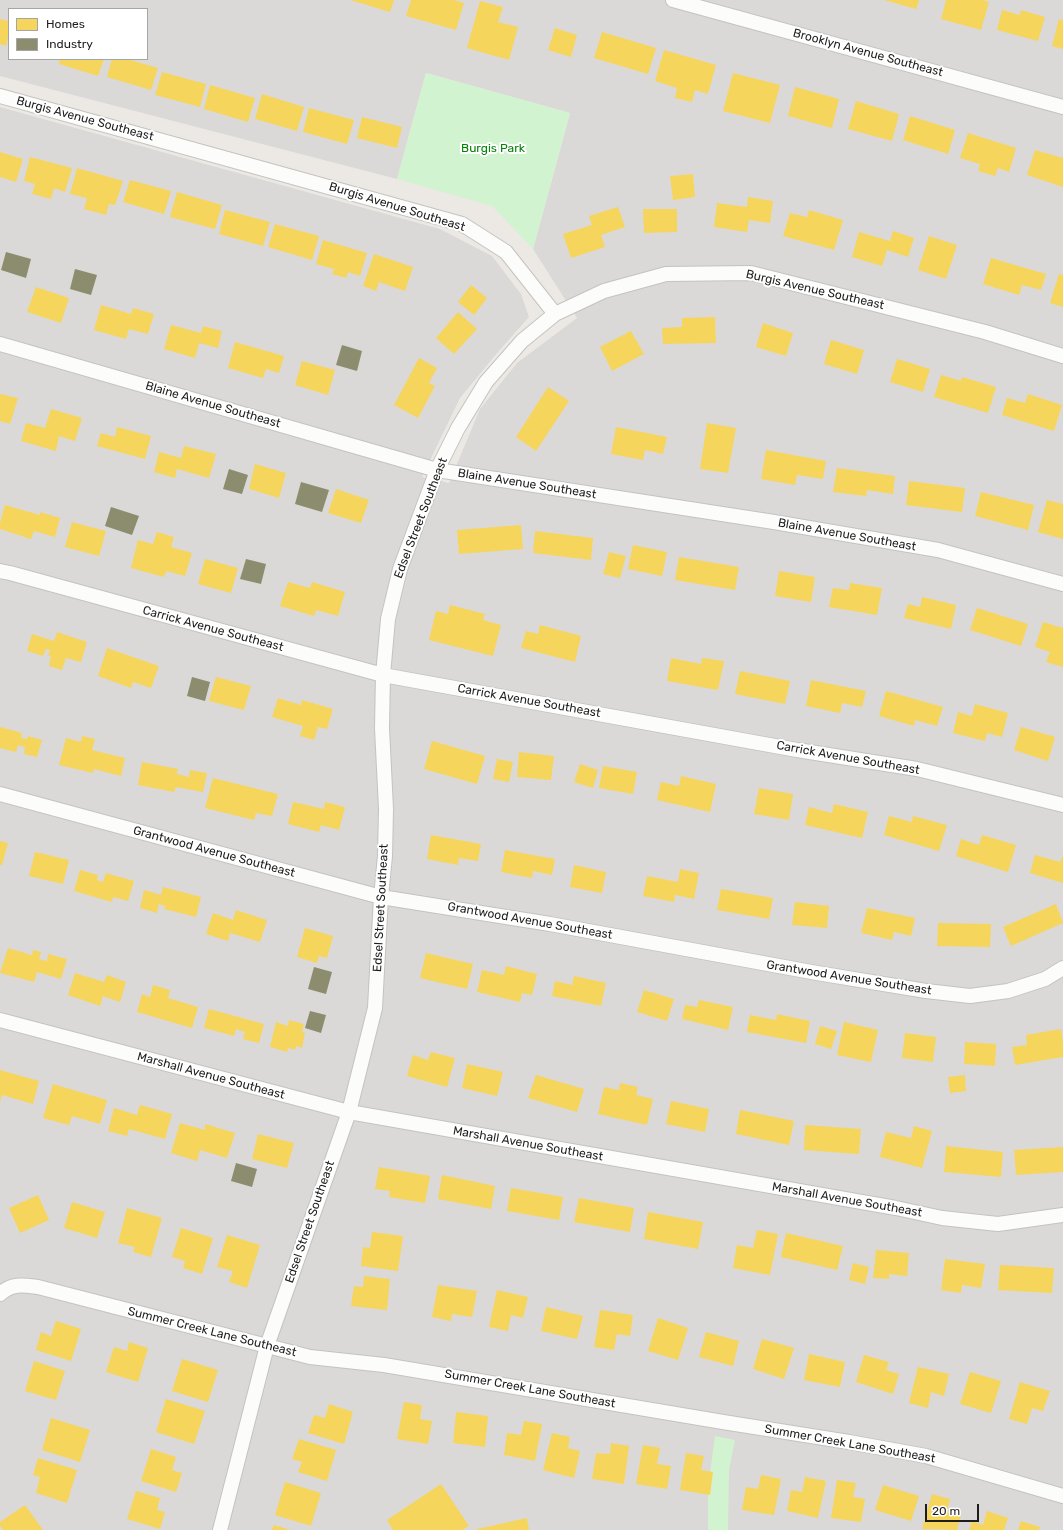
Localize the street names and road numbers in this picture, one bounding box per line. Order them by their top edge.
street label: Brooklyn Avenue Southeast [791,26,945,80]
street label: Burgis Avenue Southeast [15,94,155,144]
street label: Burgis Avenue Southeast [327,179,467,235]
street label: Burgis Avenue Southeast [744,267,886,313]
street label: Blaine Avenue Southeast [144,379,282,431]
street label: Edsel Street Southeast [391,455,451,581]
street label: Blaine Avenue Southeast [457,466,597,502]
street label: Blaine Avenue Southeast [777,516,917,554]
street label: Carrick Avenue Southeast [141,603,285,655]
street label: Carrick Avenue Southeast [456,681,602,721]
street label: Carrick Avenue Southeast [775,738,921,778]
street label: Grantwood Avenue Southeast [131,823,297,881]
street label: Edsel Street Southeast [370,844,392,972]
street label: Grantwood Avenue Southeast [446,899,614,943]
street label: Grantwood Avenue Southeast [765,958,933,998]
street label: Marshall Avenue Southeast [136,1049,286,1103]
street label: Marshall Avenue Southeast [452,1124,604,1164]
street label: Edsel Street Southeast [282,1159,338,1285]
street label: Marshall Avenue Southeast [771,1180,923,1220]
street label: Summer Creek Lane Southeast [126,1304,298,1360]
street label: Summer Creek Lane Southeast [443,1367,617,1411]
street label: Summer Creek Lane Southeast [763,1422,937,1466]

